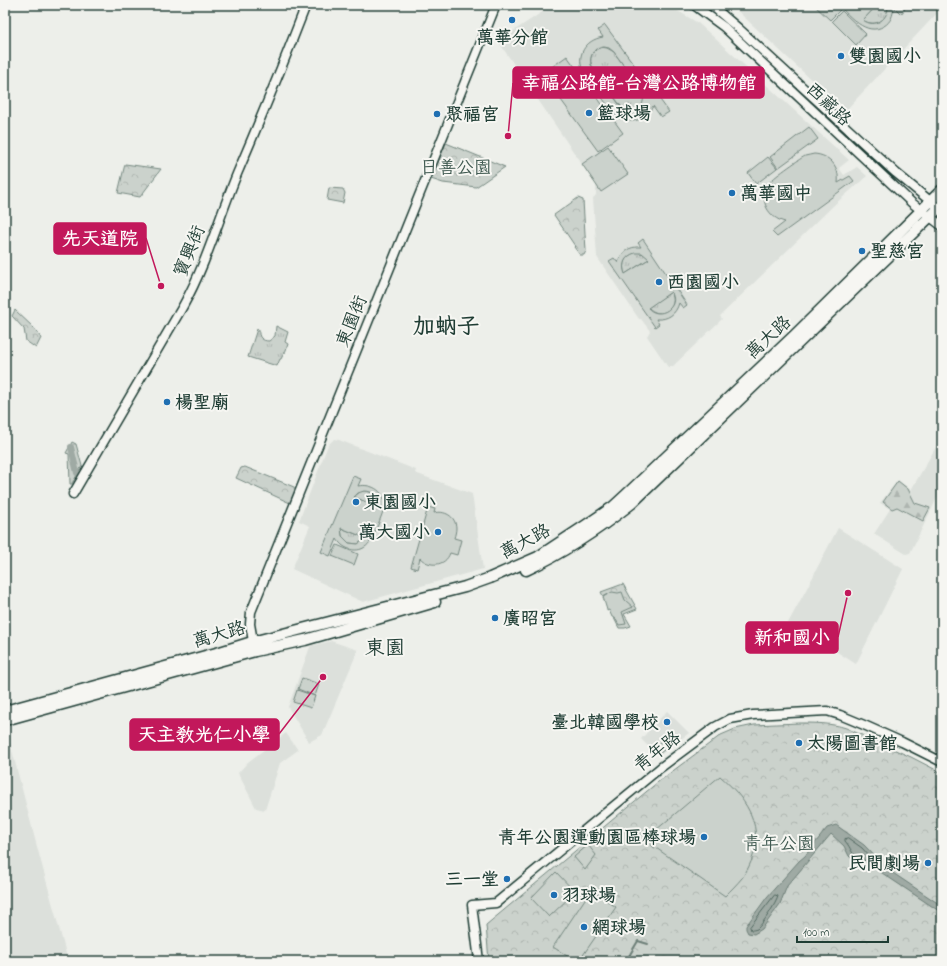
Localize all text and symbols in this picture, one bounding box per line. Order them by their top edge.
marker: 萬華分館 [507,15,517,25]
place label: 萬華分館 [476,26,548,52]
place label: 雙園國小 [849,45,921,71]
marker: 雙園國小 [836,51,846,61]
callout: 幸福公路館-台灣公路博物館 [513,67,764,98]
text: 幸福公路館-台灣公路博物館 [521,71,757,98]
street label: 西藏路 [799,78,856,133]
place label: 籃球場 [597,102,651,128]
place label: 聚福宮 [445,103,499,129]
marker: 籃球場 [584,108,594,118]
marker: 聚福宮 [432,109,442,119]
park label: 日善公園 [420,156,492,182]
place label: 萬華國中 [740,182,812,208]
marker: 萬華國中 [727,188,737,198]
street label: 寶興街 [169,222,213,282]
callout: 先天道院 [54,223,146,254]
text: 先天道院 [62,227,138,254]
place label: 聖慈宮 [870,240,924,266]
marker: 聖慈宮 [857,246,867,256]
place label: 西園國小 [667,271,739,297]
marker: 西園國小 [654,277,664,287]
street label: 東園街 [331,292,375,352]
street label: 萬大路 [741,311,798,366]
district label: 加蚋子 [413,312,479,344]
place label: 楊聖廟 [175,391,229,417]
marker: 楊聖廟 [162,397,172,407]
place label: 東園國小 [364,491,436,517]
marker: 東園國小 [351,497,361,507]
street label: 萬大路 [496,519,556,567]
place label: 萬大國小 [358,521,430,547]
marker: 萬大國小 [433,527,443,537]
place label: 廣昭宮 [503,607,557,633]
marker: 廣昭宮 [490,613,500,623]
street label: 萬大路 [190,616,249,656]
callout: 新和國小 [746,622,838,653]
text: 新和國小 [754,626,830,653]
district label: 東園 [365,635,405,664]
place label: 臺北韓國學校 [551,711,659,737]
marker: 臺北韓國學校 [662,717,672,727]
callout: 天主教光仁小學 [130,719,279,750]
text: 天主教光仁小學 [137,723,271,750]
street label: 青年路 [629,726,688,779]
place label: 太陽圖書館 [807,732,897,758]
marker: 太陽圖書館 [794,738,804,748]
place label: 青年公園運動園區棒球場 [498,826,696,852]
marker: 青年公園運動園區棒球場 [699,832,709,842]
park label: 青年公園 [743,832,815,858]
place label: 民間劇場 [848,852,920,878]
marker: 民間劇場 [923,858,933,868]
place label: 三一堂 [445,868,499,894]
marker: 三一堂 [502,874,512,884]
place label: 羽球場 [562,884,616,910]
marker: 羽球場 [549,890,559,900]
place label: 網球場 [592,916,646,942]
scale bar [797,918,888,944]
marker: 網球場 [579,922,589,932]
text: 100 m [803,924,830,942]

